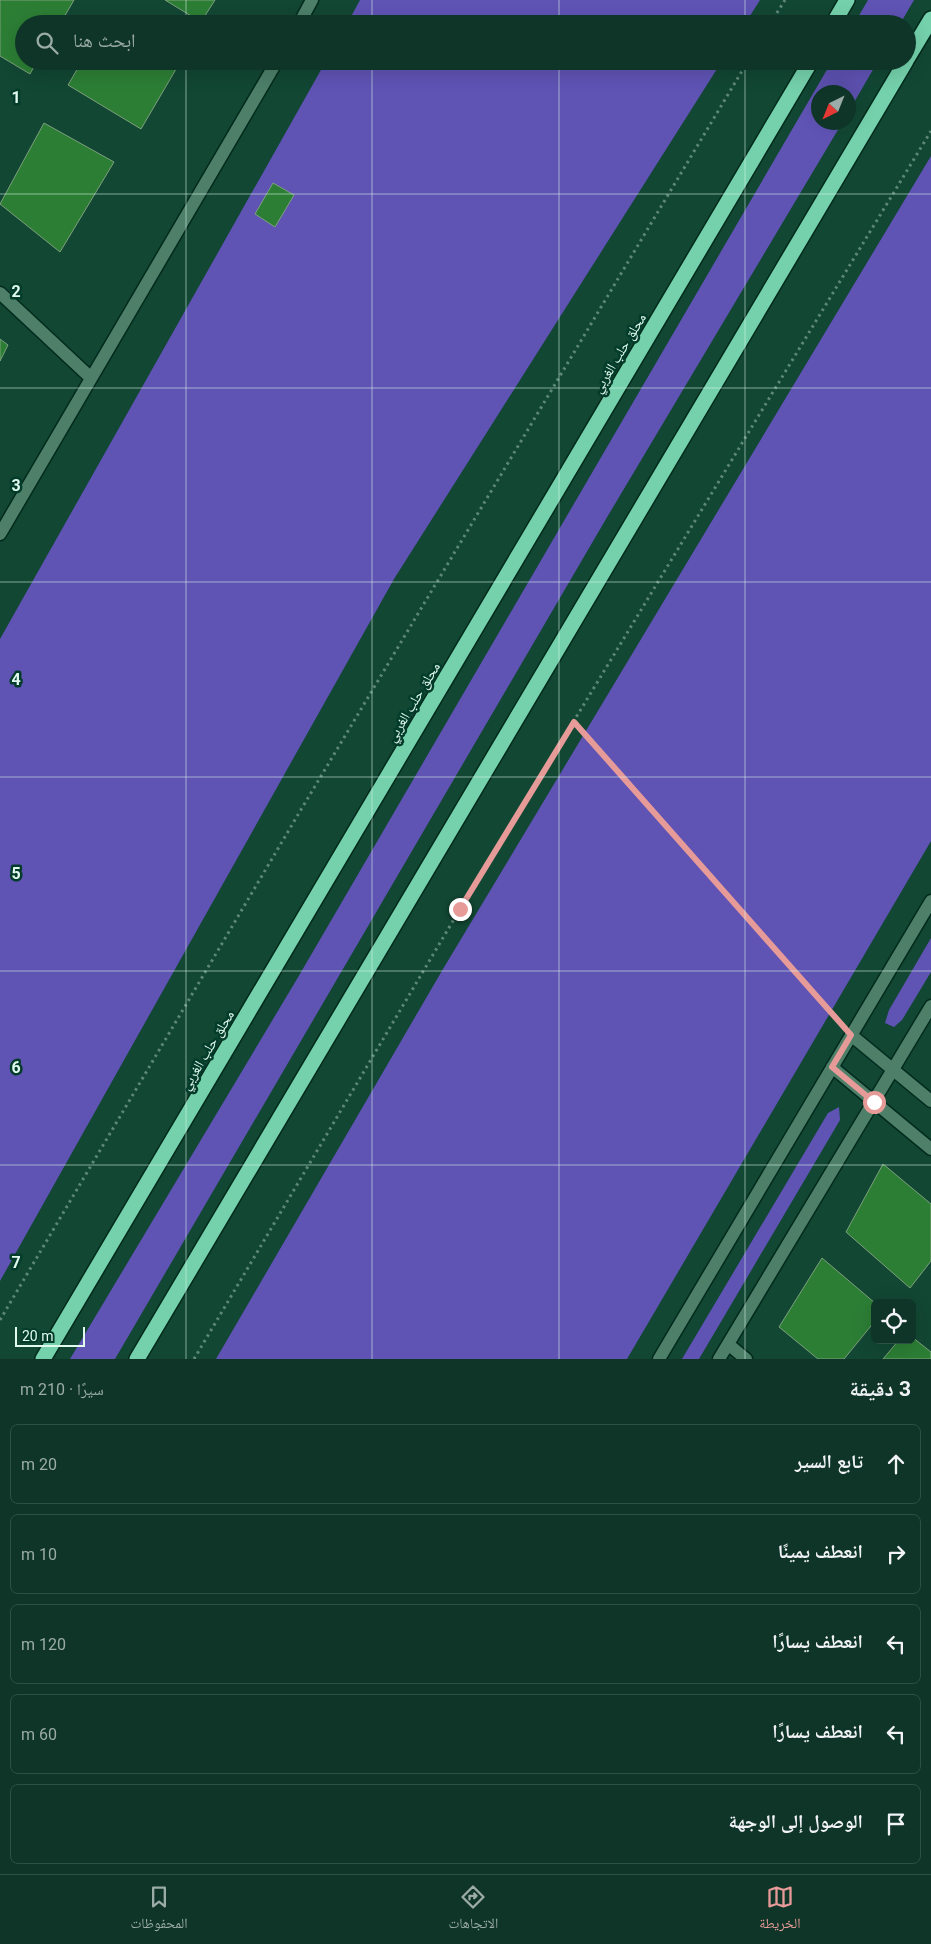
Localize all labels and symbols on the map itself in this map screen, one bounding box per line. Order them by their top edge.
north arrow [811,85,856,130]
text: 1 [11,88,21,107]
text: 2 [11,282,21,301]
street label: محلق حلب الغربي [589,310,652,398]
text: 3 [11,476,21,495]
street label: محلق حلب الغربي [383,659,446,747]
text: 4 [11,670,21,689]
text: 5 [11,864,21,883]
route end [449,898,472,921]
street label: محلق حلب الغربي [177,1007,240,1095]
text: 6 [11,1058,21,1077]
route start [863,1091,886,1114]
text: 7 [11,1253,21,1272]
scale bar [15,1324,85,1347]

